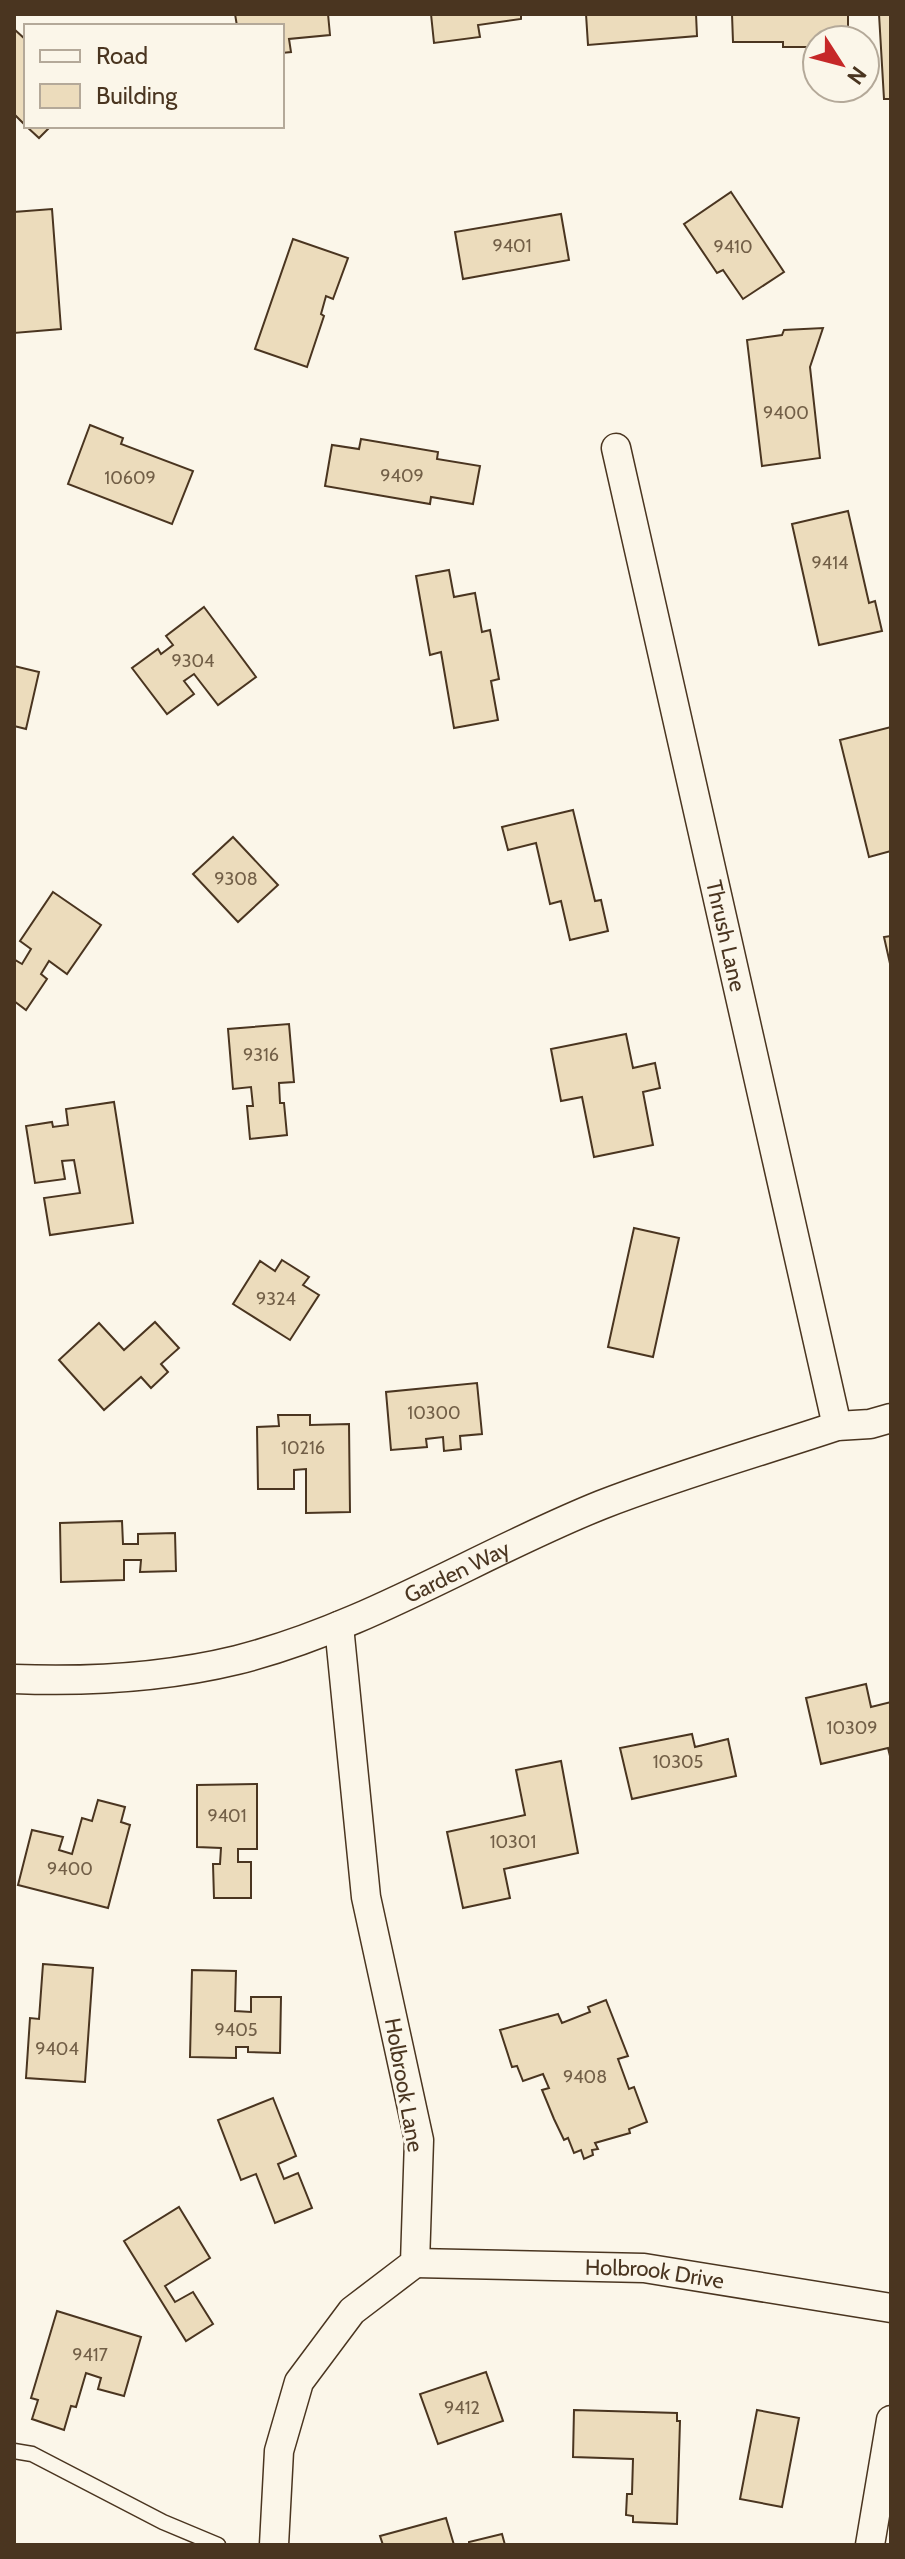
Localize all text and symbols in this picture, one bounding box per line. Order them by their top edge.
legend [24,24,284,128]
north arrow [801,24,881,104]
text: Road [96,41,148,70]
text: N [841,61,872,90]
text: Building [96,81,178,110]
house number: 9401 [492,235,532,257]
house number: 9410 [713,236,753,258]
house number: 9400 [763,402,809,424]
house number: 9409 [380,465,424,487]
house number: 10609 [104,467,156,489]
house number: 9414 [812,552,848,574]
house number: 9304 [172,650,214,672]
house number: 9308 [214,868,258,890]
street label: Thrush Lane [701,878,752,994]
house number: 9316 [243,1044,279,1066]
house number: 9324 [256,1288,296,1310]
house number: 10300 [407,1402,461,1424]
house number: 10216 [281,1437,325,1459]
street label: Garden Way [400,1534,514,1609]
house number: 10309 [827,1717,877,1739]
house number: 10305 [653,1751,703,1773]
house number: 9401 [207,1805,247,1827]
house number: 10301 [490,1831,536,1853]
house number: 9400 [47,1858,93,1880]
street label: Holbrook Lane [379,2016,429,2154]
house number: 9405 [215,2019,257,2041]
house number: 9404 [35,2038,79,2060]
house number: 9408 [563,2066,607,2088]
street label: Holbrook Drive [585,2253,726,2294]
house number: 9417 [72,2344,108,2366]
house number: 9412 [444,2397,480,2419]

